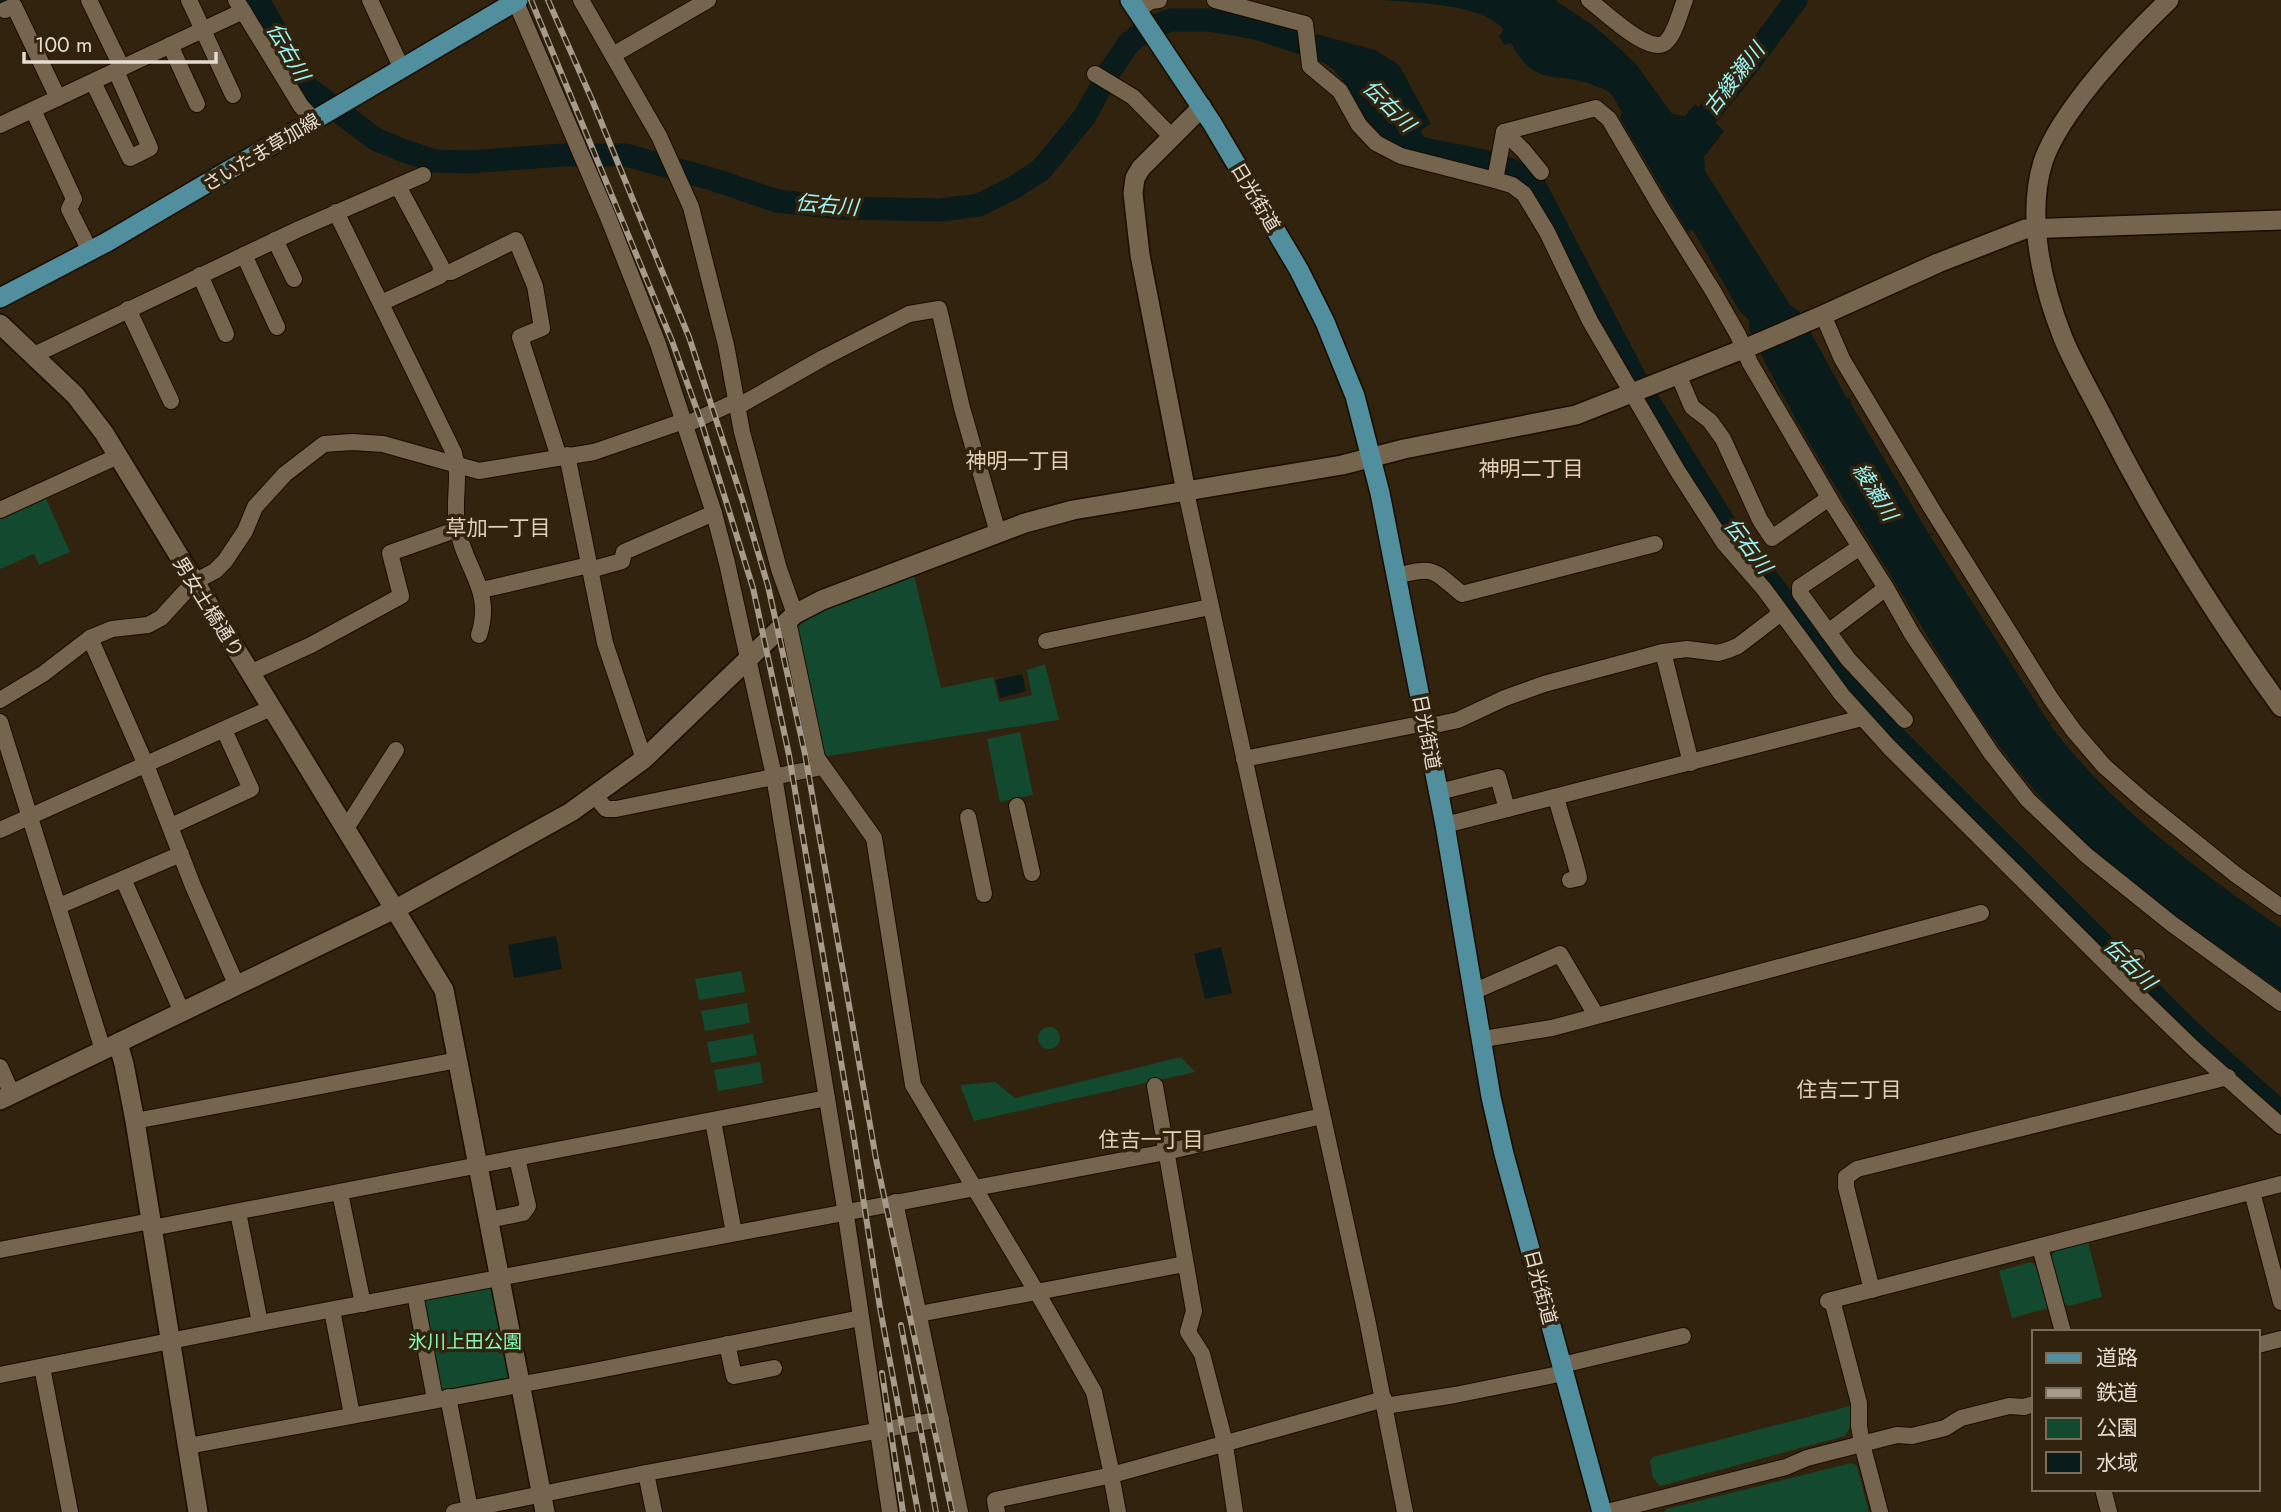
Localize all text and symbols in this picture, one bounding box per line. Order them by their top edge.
water label: 伝右川 [259,17,318,89]
scale bar [24,21,217,65]
text: 100 m [35,30,92,60]
water label: 古綾瀬川 [1696,35,1773,121]
water label: 伝右川 [1356,73,1423,140]
street label: さいたま草加線 [198,107,325,198]
street label: 日光街道 [1224,158,1287,237]
water label: 伝右川 [794,187,862,223]
district label: 神明一丁目 [966,446,1071,476]
district label: 神明二丁目 [1479,454,1584,484]
water label: 綾瀬川 [1846,457,1905,528]
water label: 伝右川 [1717,512,1780,582]
district label: 草加一丁目 [446,513,551,543]
street label: 男女土橋通り [167,552,250,663]
street label: 日光街道 [1406,692,1447,772]
water label: 伝右川 [2097,931,2164,998]
district label: 住吉二丁目 [1797,1075,1902,1105]
district label: 住吉一丁目 [1099,1125,1204,1155]
street label: 日光街道 [1518,1247,1563,1327]
park label: 氷川上田公園 [408,1328,522,1355]
legend [2032,1330,2260,1491]
text: 道路 [2096,1343,2138,1373]
text: 鉄道 [2096,1378,2138,1408]
text: 公園 [2096,1413,2138,1443]
text: 水域 [2096,1448,2138,1478]

